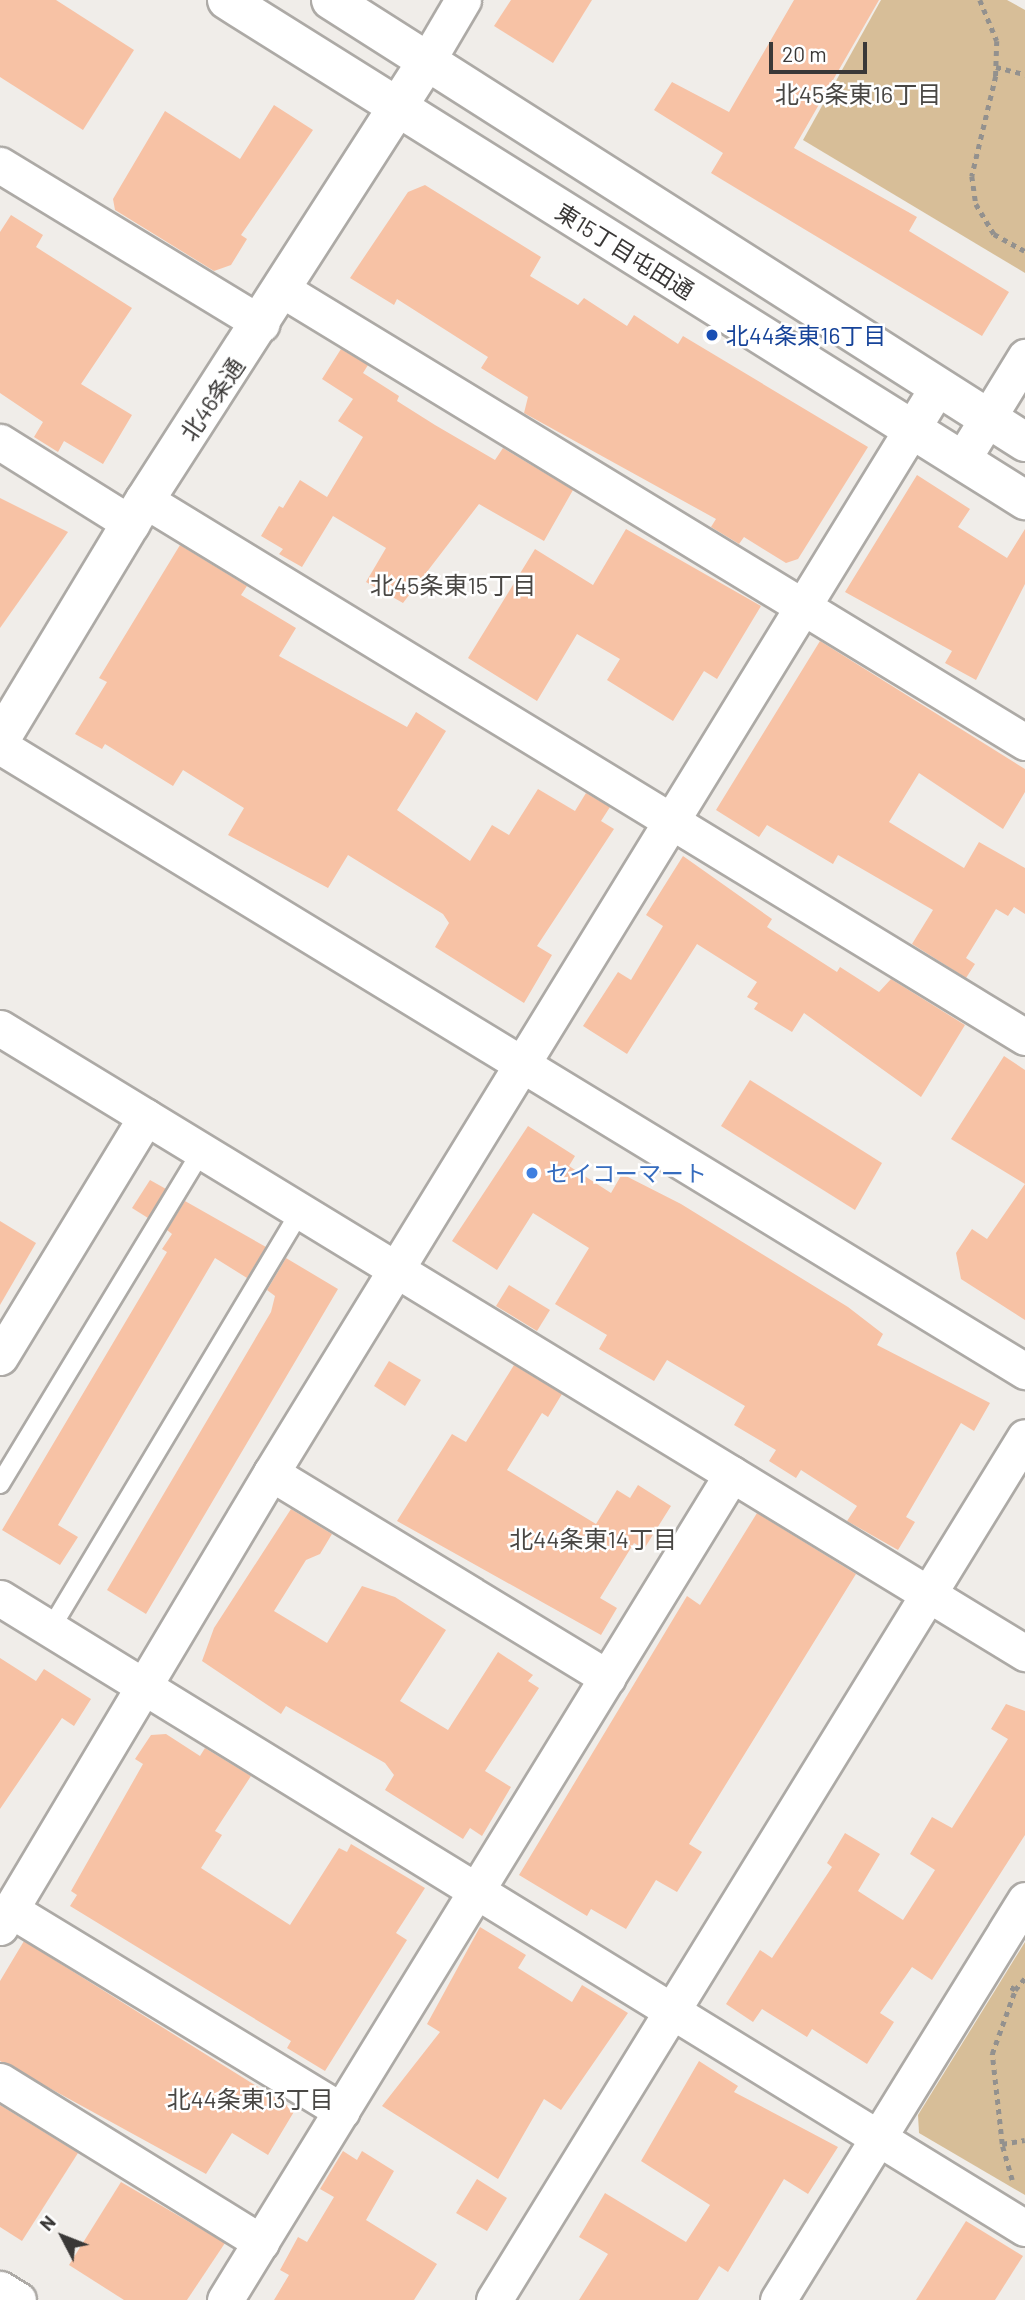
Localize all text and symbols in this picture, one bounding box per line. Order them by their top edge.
scale bar [773,28,871,72]
text: 20 m [782,41,827,66]
district label: 北45条東16丁目 [775,80,941,108]
street label: 東15丁目屯田通 [551,197,699,305]
place label: 北44条東16丁目 [726,321,886,349]
marker: 北44条東16丁目 [704,327,720,343]
street label: 北46条通 [174,353,250,445]
district label: 北45条東15丁目 [370,571,536,599]
place label: セイコーマート [546,1159,707,1187]
marker: セイコーマート [524,1165,540,1181]
district label: 北44条東14丁目 [509,1525,677,1553]
district label: 北44条東13丁目 [166,2085,334,2113]
north arrow [28,2202,98,2272]
text: N [34,2210,60,2235]

